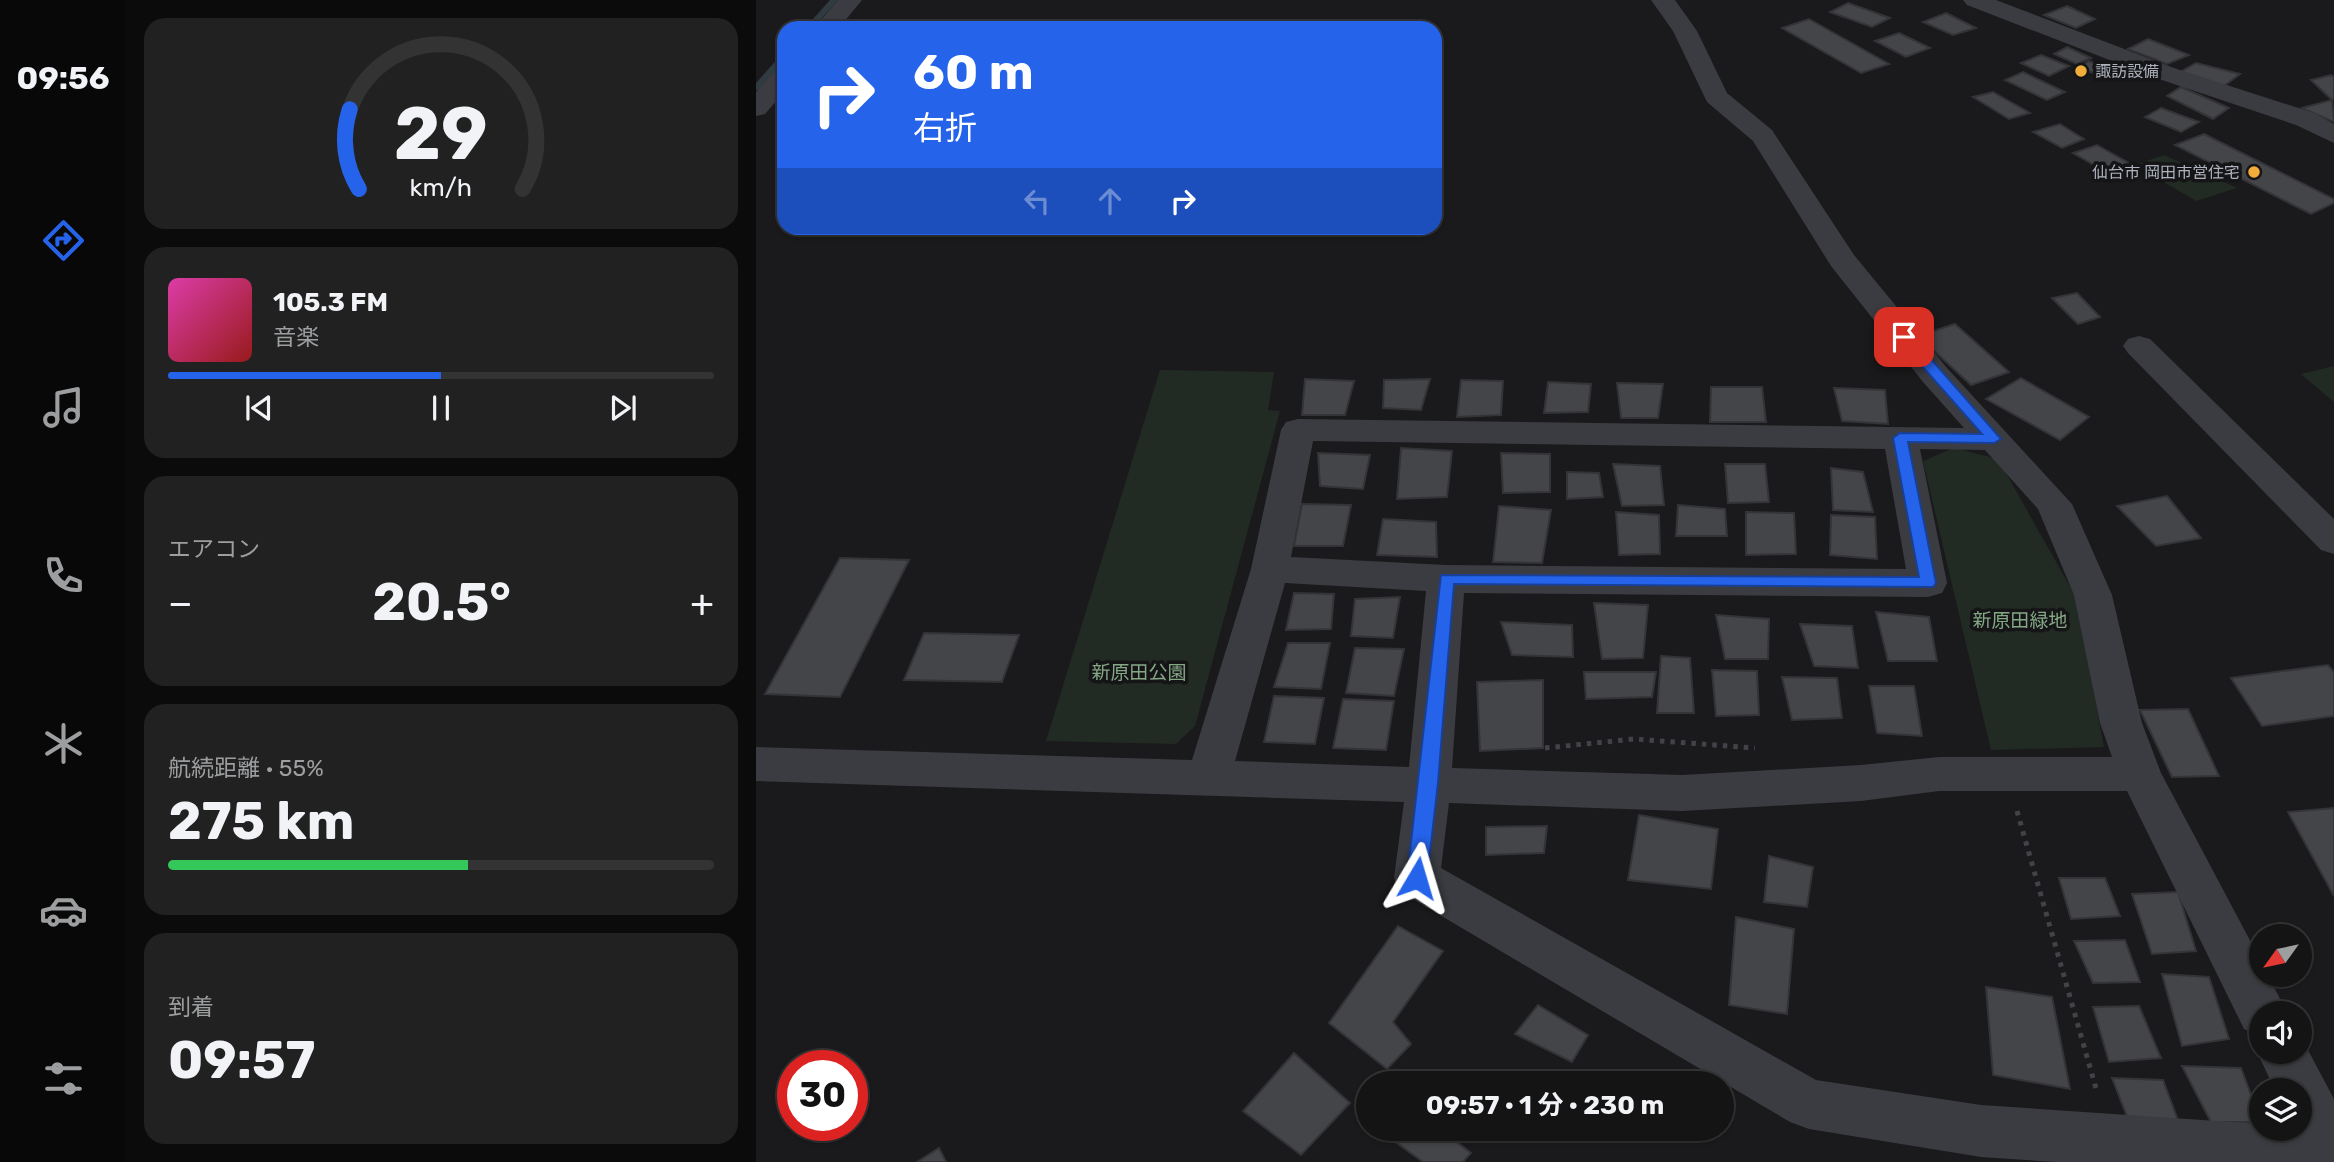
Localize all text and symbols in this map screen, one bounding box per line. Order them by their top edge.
text: 60 m [913,43,1034,101]
icon: right [798,49,889,140]
text: 09:56 [16,59,110,97]
place label: 諏訪設備 [2095,62,2159,81]
marker: 諏訪設備 [2073,63,2089,79]
text: 29 [394,92,488,178]
text: 右折 [913,109,977,147]
place label: 仙台市 岡田市営住宅 [2092,163,2240,182]
marker: 仙台市 岡田市営住宅 [2246,164,2262,180]
text: km/h [410,173,472,202]
icon: left [1018,182,1056,220]
icon: ahead [1091,182,1129,220]
icon: right [1164,182,1202,220]
icon: directions [39,216,88,265]
text: 105.3 FM [273,287,388,318]
pin [1874,307,1934,367]
icon: arrive [1885,318,1923,356]
text: 音楽 [273,323,319,351]
icon: music [39,383,88,432]
icon: previous [240,389,278,427]
icon: pause [422,389,460,427]
icon: next [604,389,642,427]
text: エアコン [168,535,260,563]
icon: phone [39,551,88,600]
text: 20.5° [372,571,511,633]
text: − [168,580,193,626]
text: + [690,580,714,626]
park label: 新原田緑地 [1972,609,2068,632]
park label: 新原田公園 [1091,661,1187,684]
icon: climate [39,719,88,768]
text: 航続距離 · 55% [168,754,324,782]
text: 275 km [168,790,354,852]
position arrow [1380,841,1454,915]
icon: car [39,886,88,935]
north arrow [2249,924,2312,987]
map controls [2249,924,2312,1141]
text: 到着 [168,993,214,1021]
button: sound [2249,1001,2312,1064]
text: 09:57 [168,1029,315,1091]
speed limit sign: 30 [777,1050,868,1141]
icon: filters [39,1054,88,1103]
button: layers [2249,1078,2312,1141]
text: 09:57 · 1 分 · 230 m [1426,1090,1664,1121]

